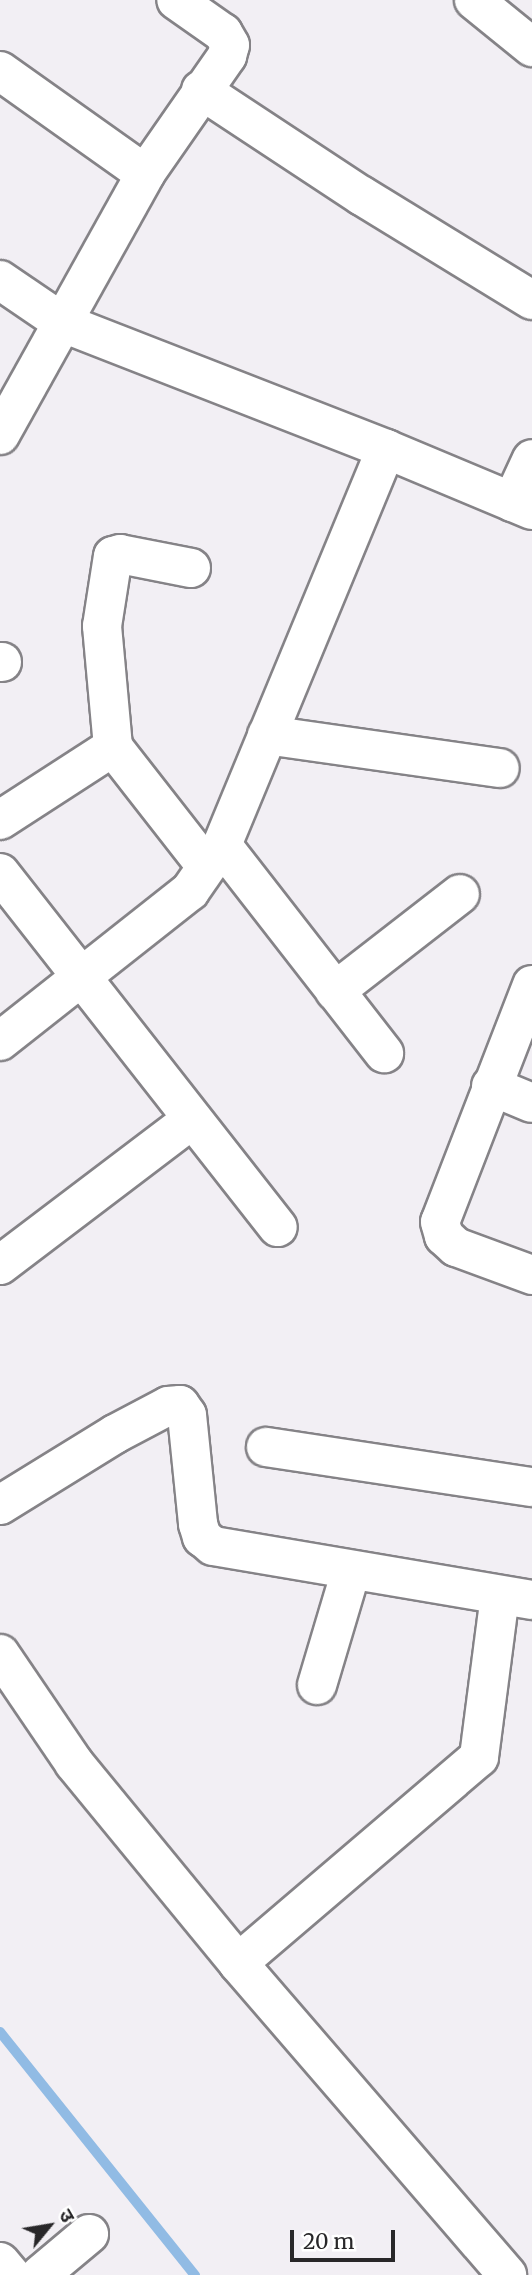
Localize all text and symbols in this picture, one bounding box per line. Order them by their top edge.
north arrow [14,2191,84,2261]
text: उ [54,2205,80,2226]
scale bar [294,2216,399,2260]
text: 20 m [303,2228,354,2255]

